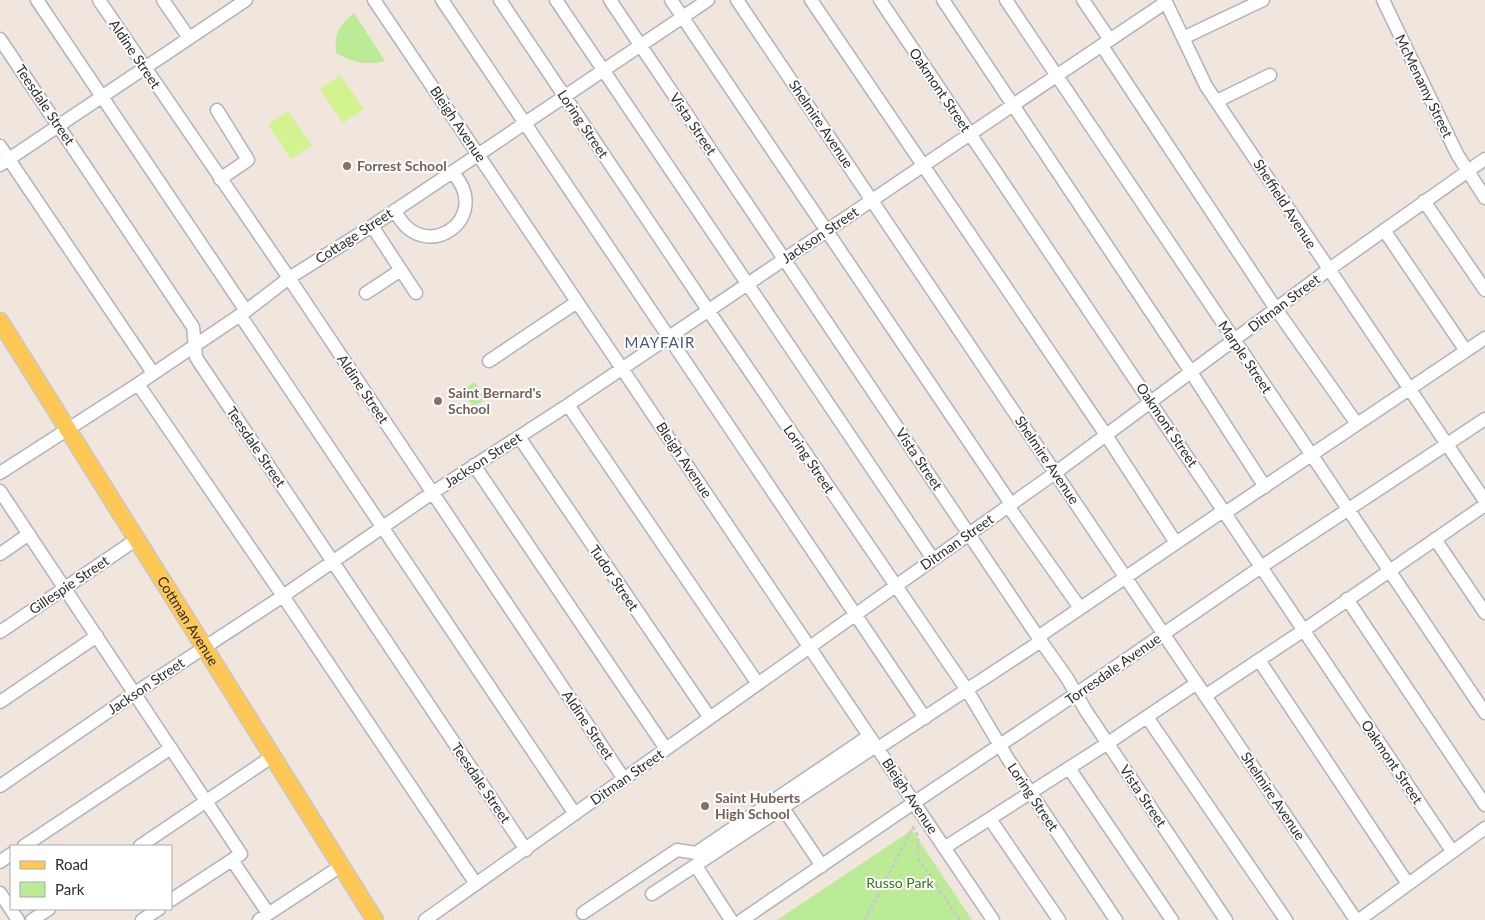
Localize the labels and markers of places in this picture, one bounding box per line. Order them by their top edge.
place label: Forrest School [357,157,447,174]
marker: Forrest School [341,160,353,172]
place label: Saint Bernard's School [448,384,541,417]
marker: Saint Bernard's School [432,395,444,407]
place label: Saint Huberts High School [715,789,800,822]
marker: Saint Huberts High School [699,800,711,812]

